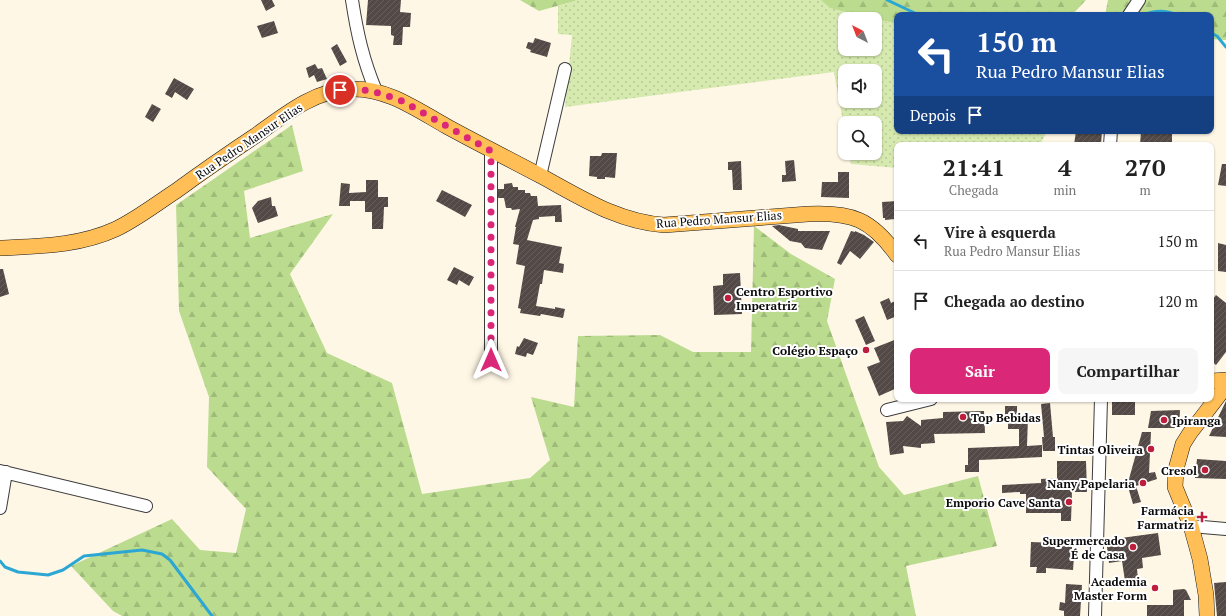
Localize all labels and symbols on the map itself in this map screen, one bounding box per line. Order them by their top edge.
north arrow [838,12,882,56]
pin [323,73,357,107]
street label: Rua Pedro Mansur Elias [193,100,305,182]
street label: Rua Pedro Mansur Elias [656,207,782,231]
place label: Centro Esportivo Imperatriz [736,284,833,313]
marker: Centro Esportivo Imperatriz [723,293,733,303]
position arrow [470,339,512,381]
place label: Colégio Espaço [772,343,858,358]
marker: Colégio Espaço [861,345,871,355]
place label: Top Bebidas [971,410,1041,425]
marker: Top Bebidas [958,412,968,422]
place label: Ipiranga [1172,413,1221,428]
marker: Ipiranga [1159,415,1169,425]
place label: Tintas Oliveira [1058,442,1143,457]
marker: Tintas Oliveira [1146,444,1156,454]
place label: Cresol [1161,463,1197,478]
marker: Cresol [1200,465,1210,475]
place label: Nany Papelaria [1047,476,1135,491]
marker: Nany Papelaria [1138,478,1148,488]
place label: Emporio Cave Santa [946,495,1061,510]
marker: Emporio Cave Santa [1064,497,1074,507]
place label: Farmácia Farmatriz [1137,503,1194,532]
marker: Farmácia Farmatriz [1197,512,1207,522]
place label: Supermercado É de Casa [1042,533,1125,562]
marker: Supermercado É de Casa [1128,542,1138,552]
place label: Academia Master Form [1074,574,1147,603]
marker: Academia Master Form [1150,583,1160,593]

